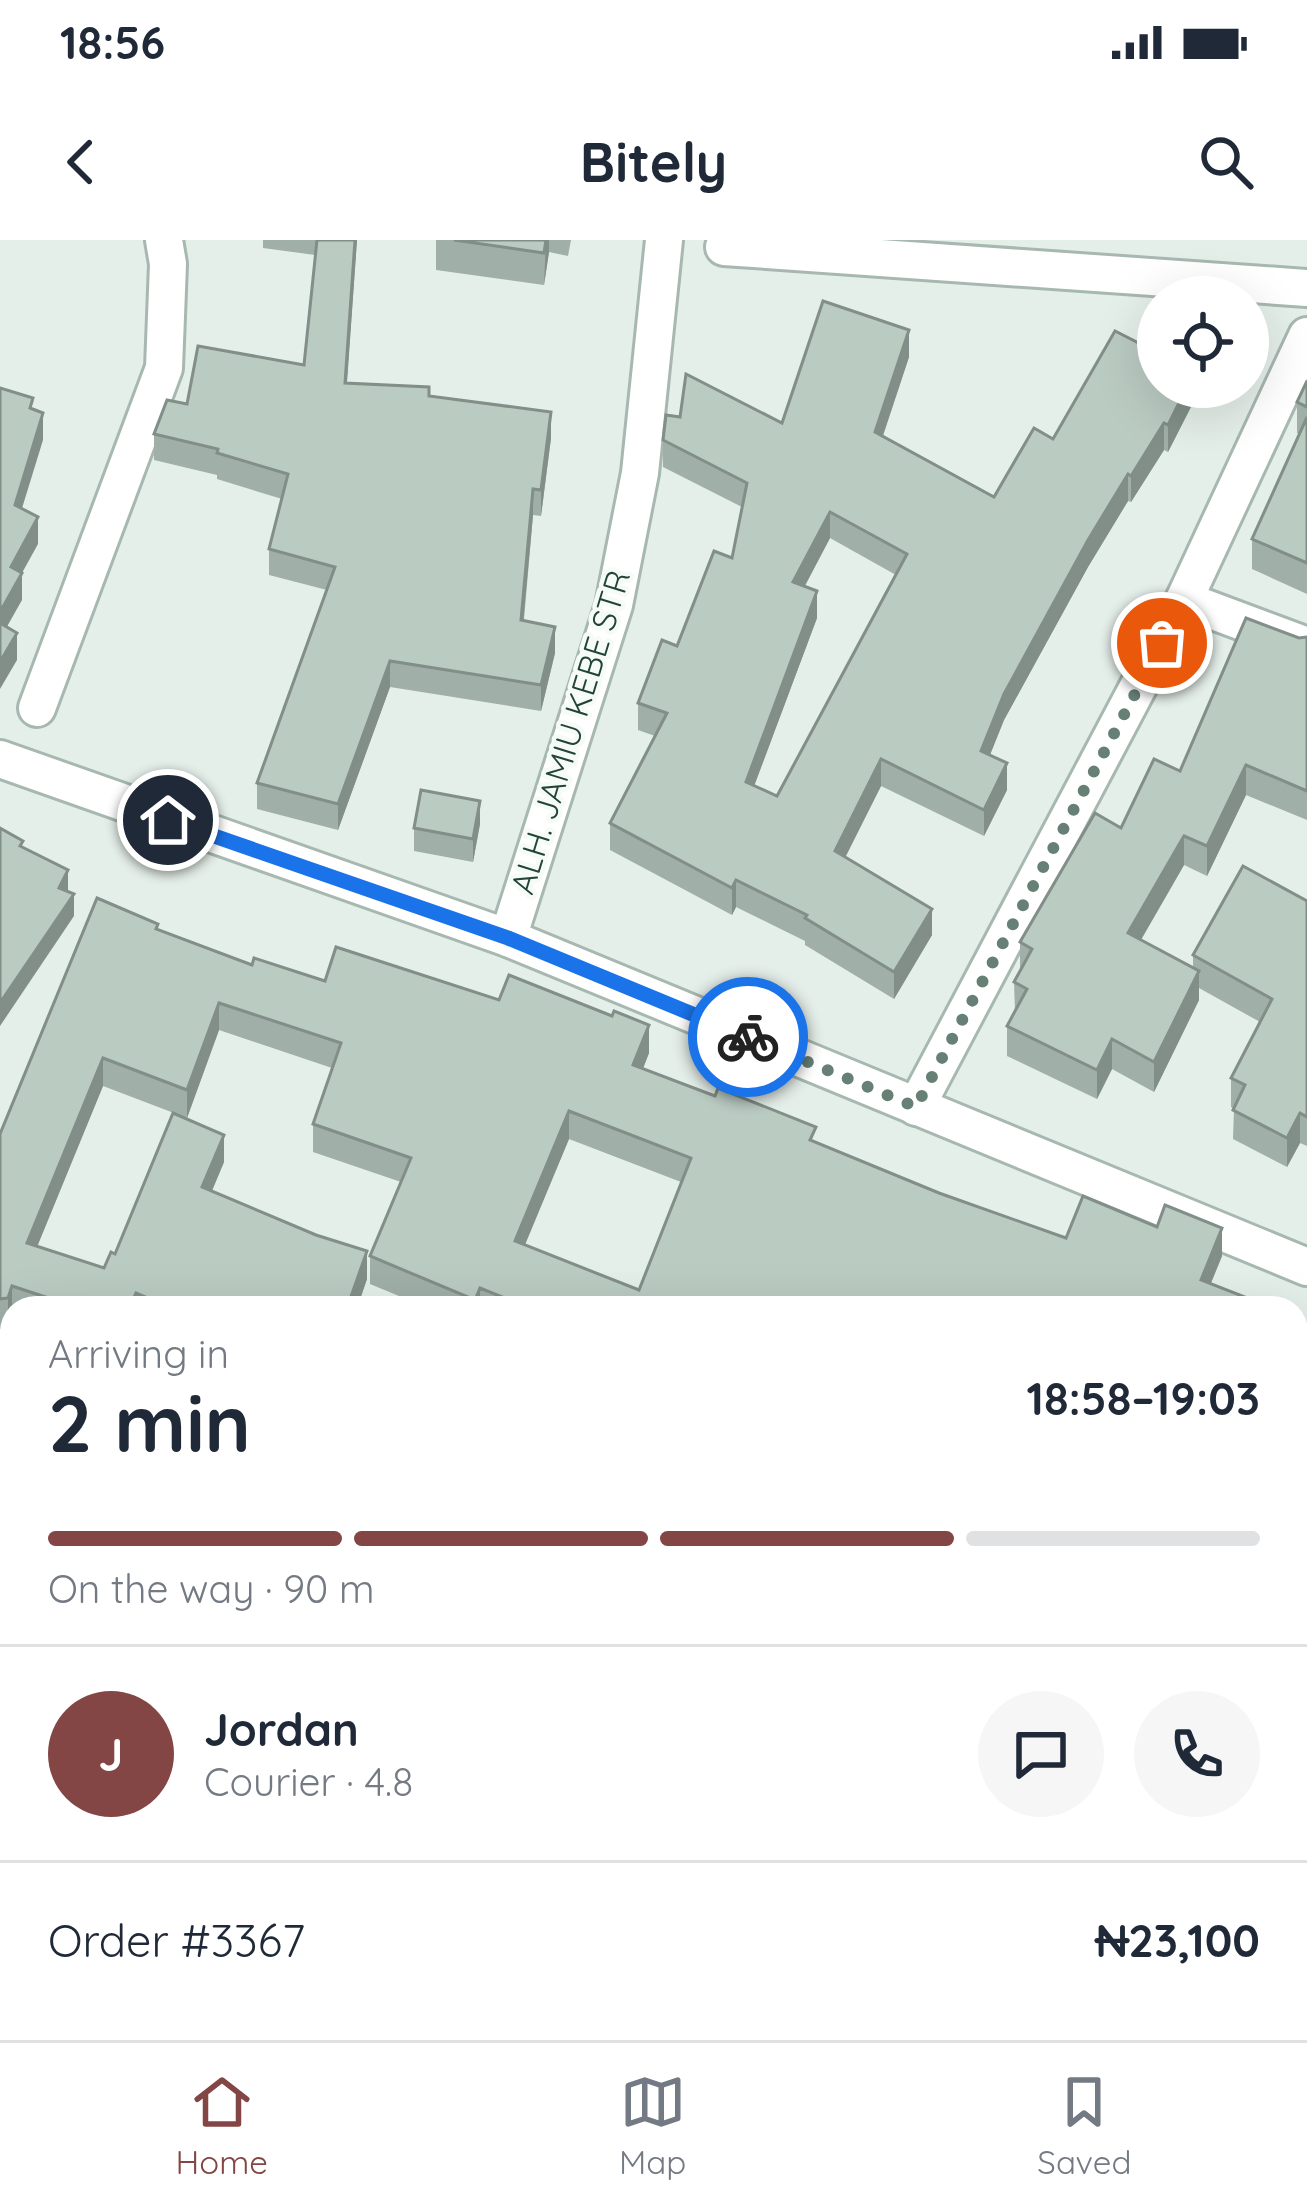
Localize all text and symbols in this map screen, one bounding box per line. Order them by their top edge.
text: 18:56 [60,14,165,70]
text: Bitely [580,128,727,196]
icon: back [48,129,114,195]
icon: search [1193,129,1259,195]
map controls [1137,276,1269,408]
button: locate [1137,276,1269,408]
street label: ALH. JAMIU KEBE STR [501,565,638,899]
pin [1111,592,1213,694]
icon: bag [1129,610,1195,676]
pin [117,769,219,871]
icon: home [135,787,201,853]
courier [688,977,808,1097]
icon: bike [715,1004,781,1070]
text: Arriving in [48,1329,229,1378]
text: 18:58–19:03 [1026,1370,1260,1426]
text: 2 min [48,1374,251,1472]
text: On the way · 90 m [48,1564,374,1613]
button: chat [978,1691,1104,1817]
button: phone [1134,1691,1260,1817]
text: Jordan [204,1701,359,1757]
text: J [99,1726,123,1782]
text: Courier · 4.8 [204,1757,413,1806]
text: Order #3367 [48,1912,305,1968]
text: ₦23,100 [1095,1912,1260,1968]
tab: Home [176,2069,268,2182]
tab: Map [619,2069,686,2182]
tab: Saved [1037,2069,1131,2182]

